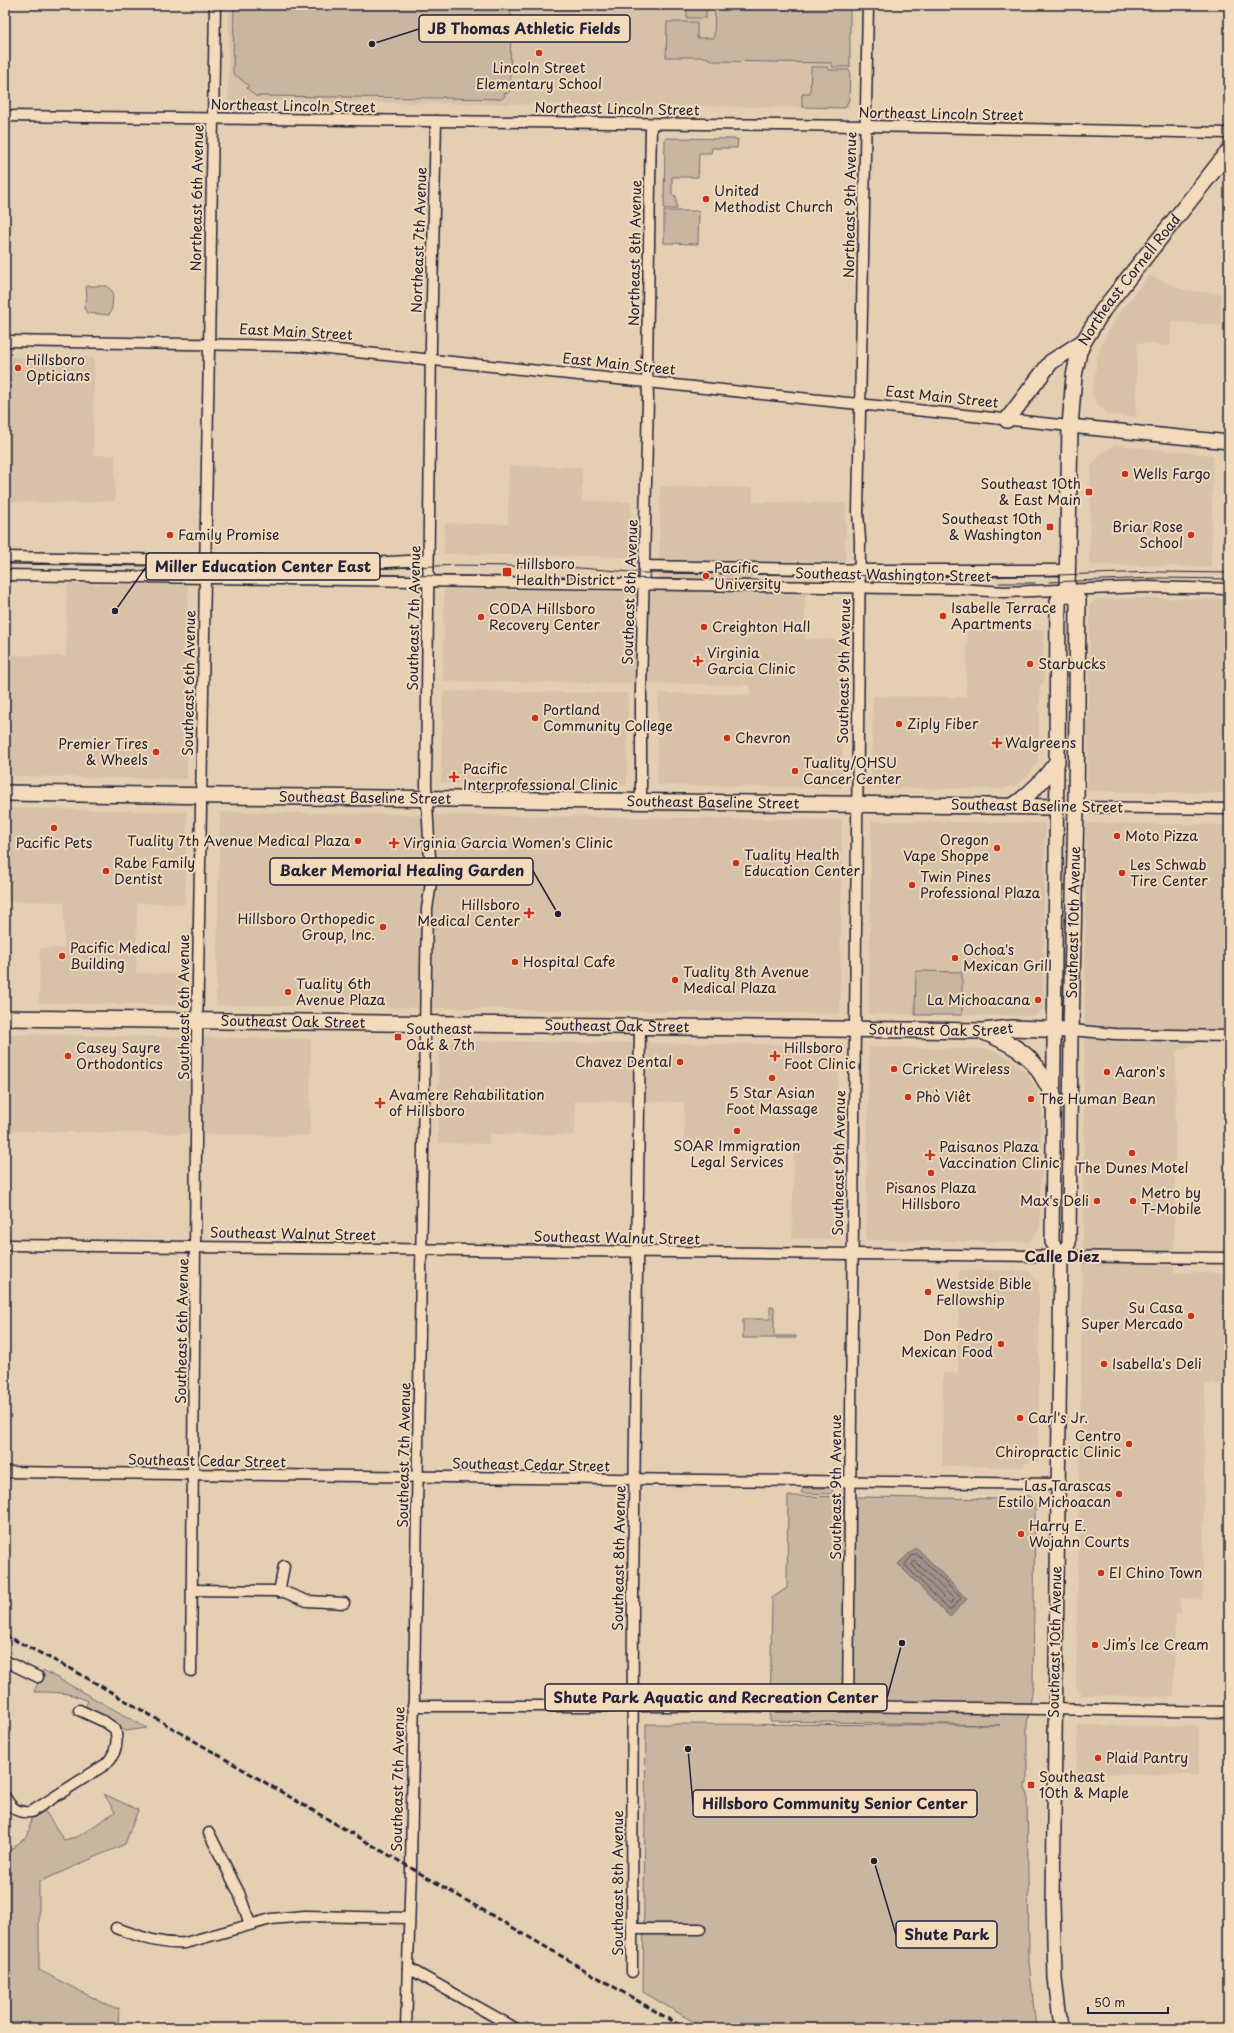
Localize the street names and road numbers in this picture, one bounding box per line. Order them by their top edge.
street label: Northeast Lincoln Street [210,94,376,117]
street label: Northeast Lincoln Street [534,97,700,120]
street label: Northeast Lincoln Street [858,102,1024,125]
street label: Northeast 6th Avenue [185,124,208,272]
street label: Northeast 9th Avenue [838,132,861,278]
street label: Northeast 7th Avenue [405,166,432,313]
street label: Northeast 8th Avenue [623,179,646,326]
street label: Northeast Cornell Road [1073,209,1185,349]
street label: East Main Street [239,318,354,345]
street label: East Main Street [562,347,677,380]
street label: East Main Street [885,380,1000,413]
street label: Southeast 8th Avenue [616,518,643,665]
street label: Southeast 7th Avenue [402,545,425,691]
street label: Southeast Washington Street [795,562,992,587]
street label: Southeast 9th Avenue [832,598,855,744]
street label: Southeast 6th Avenue [177,610,200,756]
street label: Southeast Baseline Street [279,786,452,809]
street label: Southeast Baseline Street [627,790,800,814]
street label: Southeast Baseline Street [951,793,1124,818]
street label: Southeast 10th Avenue [1061,846,1085,998]
street label: Southeast 6th Avenue [173,934,194,1080]
street label: Southeast Oak Street [220,1010,366,1033]
street label: Southeast Oak Street [544,1014,690,1037]
street label: Southeast Oak Street [868,1017,1014,1041]
street label: Southeast 9th Avenue [827,1090,850,1236]
street label: Southeast Walnut Street [210,1222,377,1245]
street label: Southeast Walnut Street [534,1226,701,1249]
street label: Southeast 6th Avenue [170,1258,193,1404]
street label: Southeast 7th Avenue [392,1382,415,1528]
street label: Southeast 9th Avenue [825,1414,846,1560]
street label: Southeast Cedar Street [128,1449,286,1472]
street label: Southeast Cedar Street [452,1453,610,1476]
street label: Southeast 8th Avenue [607,1485,630,1631]
street label: Southeast 10th Avenue [1043,1566,1066,1718]
street label: Southeast 7th Avenue [386,1706,409,1852]
street label: Southeast 8th Avenue [607,1810,628,1956]

